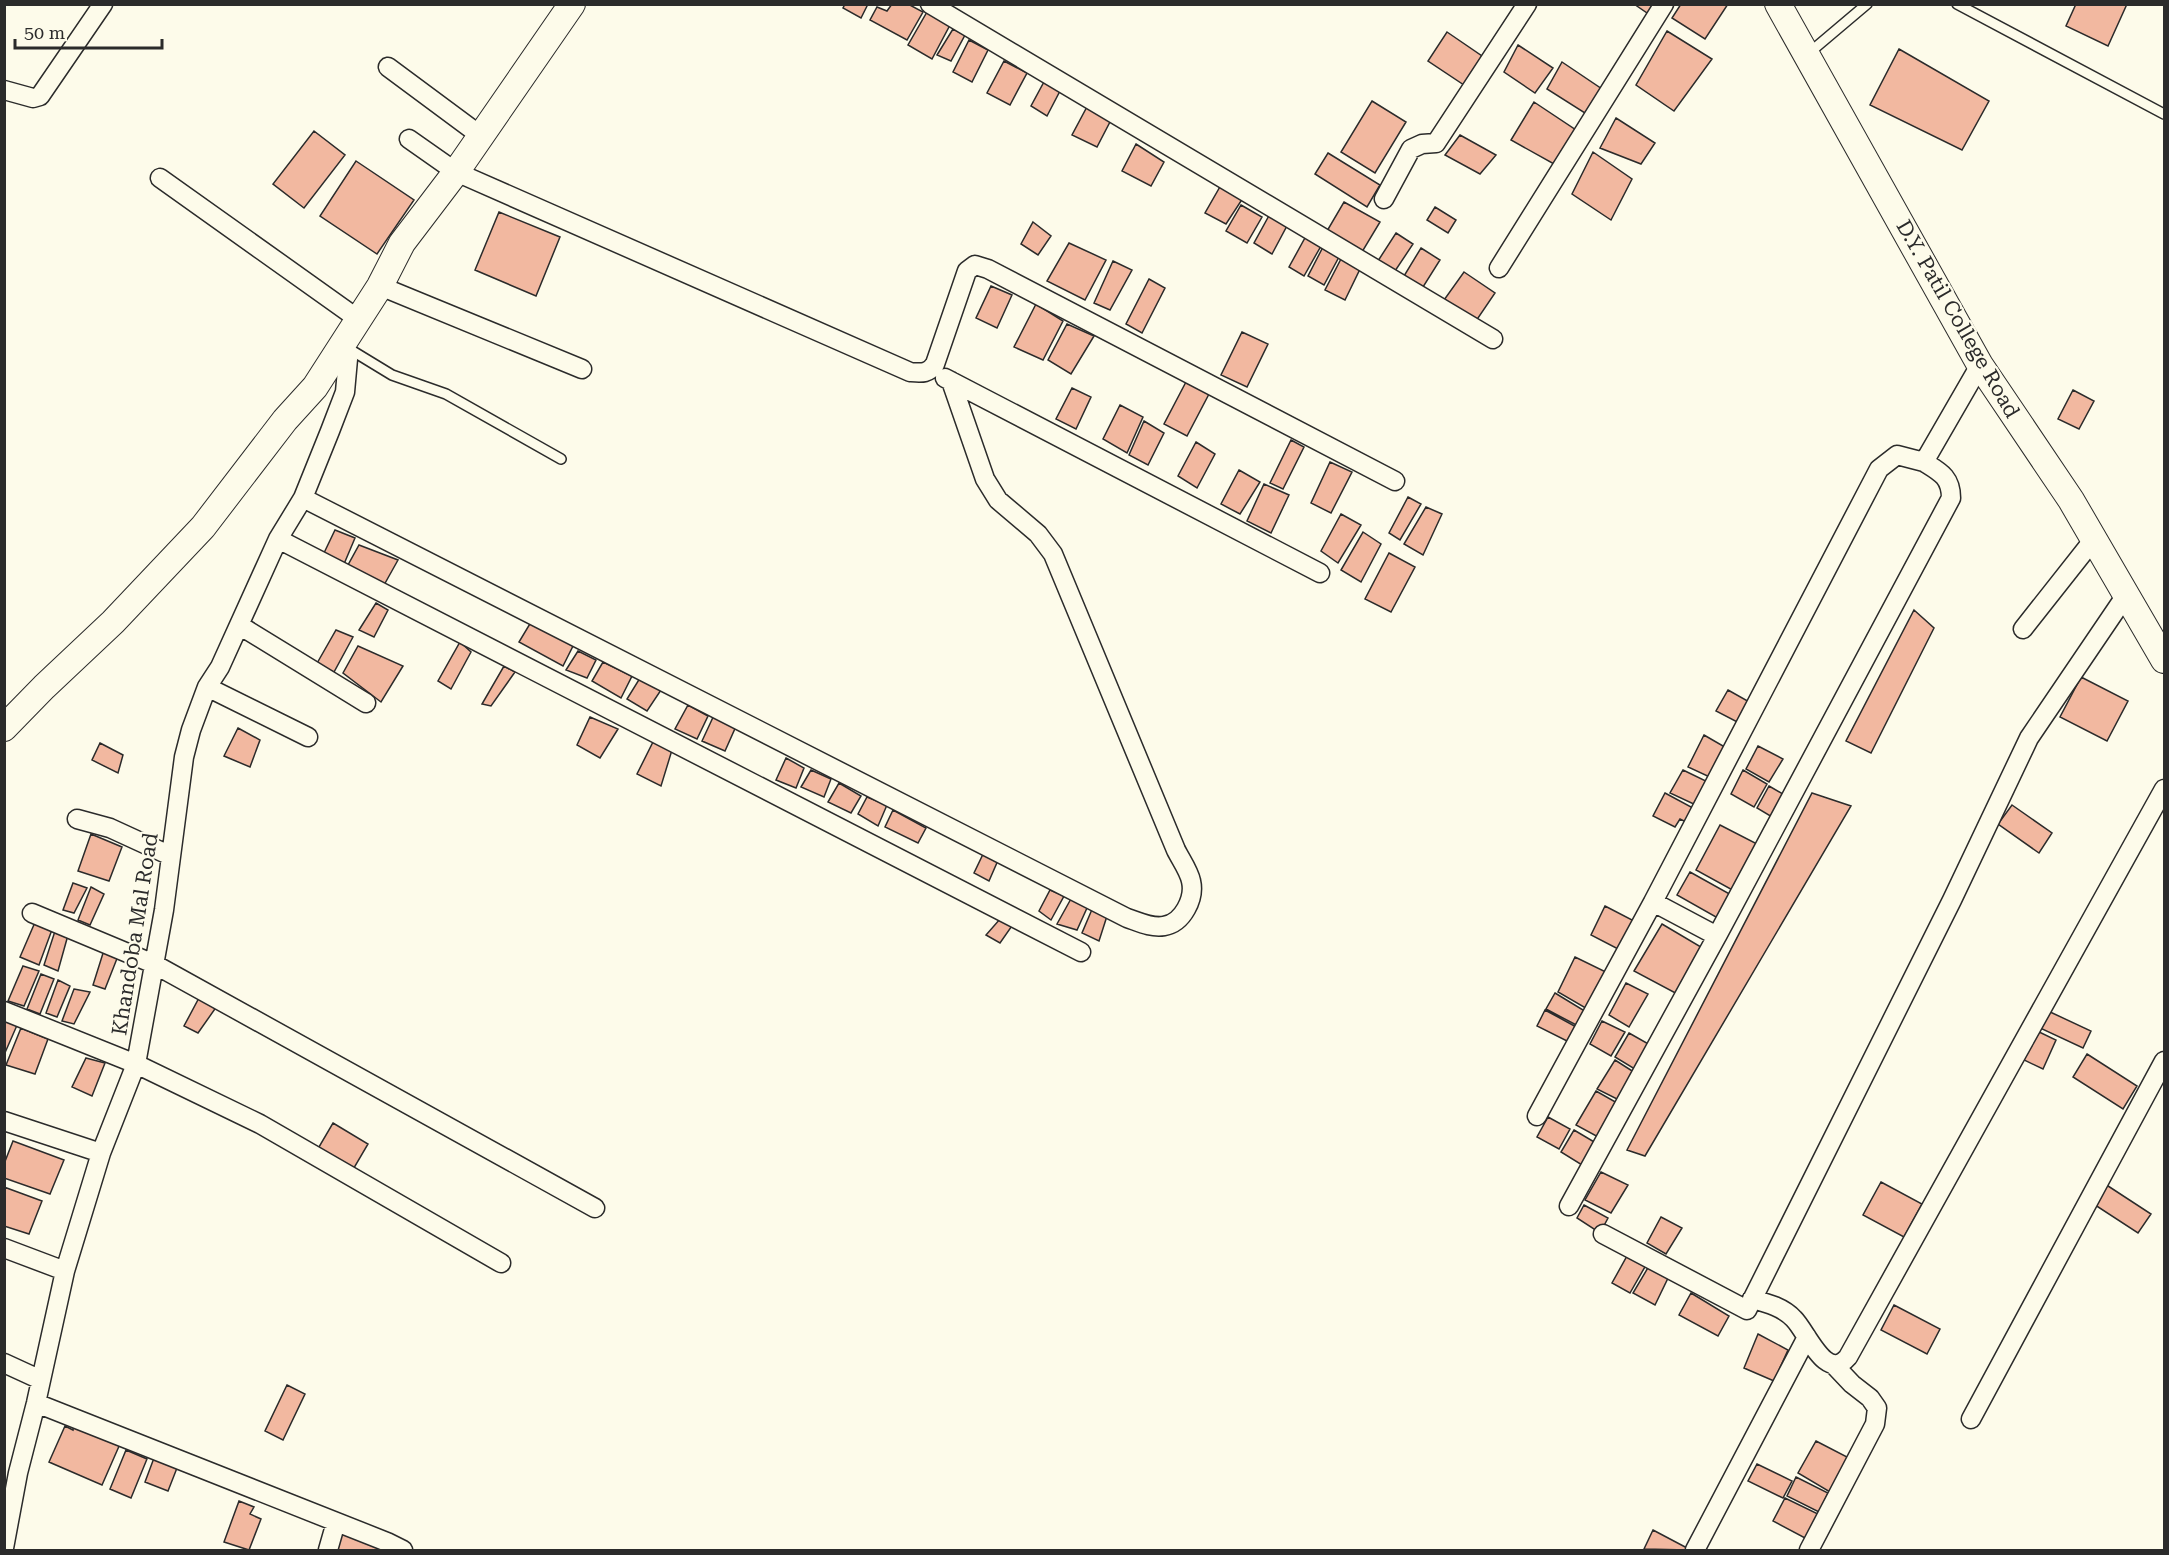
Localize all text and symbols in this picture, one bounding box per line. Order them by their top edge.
scale bar [15,12,162,50]
text: 50 m [24,22,65,43]
street label: D.Y. Patil College Road [1891,216,2025,423]
street label: Khandoba Mal Road [107,830,163,1037]

